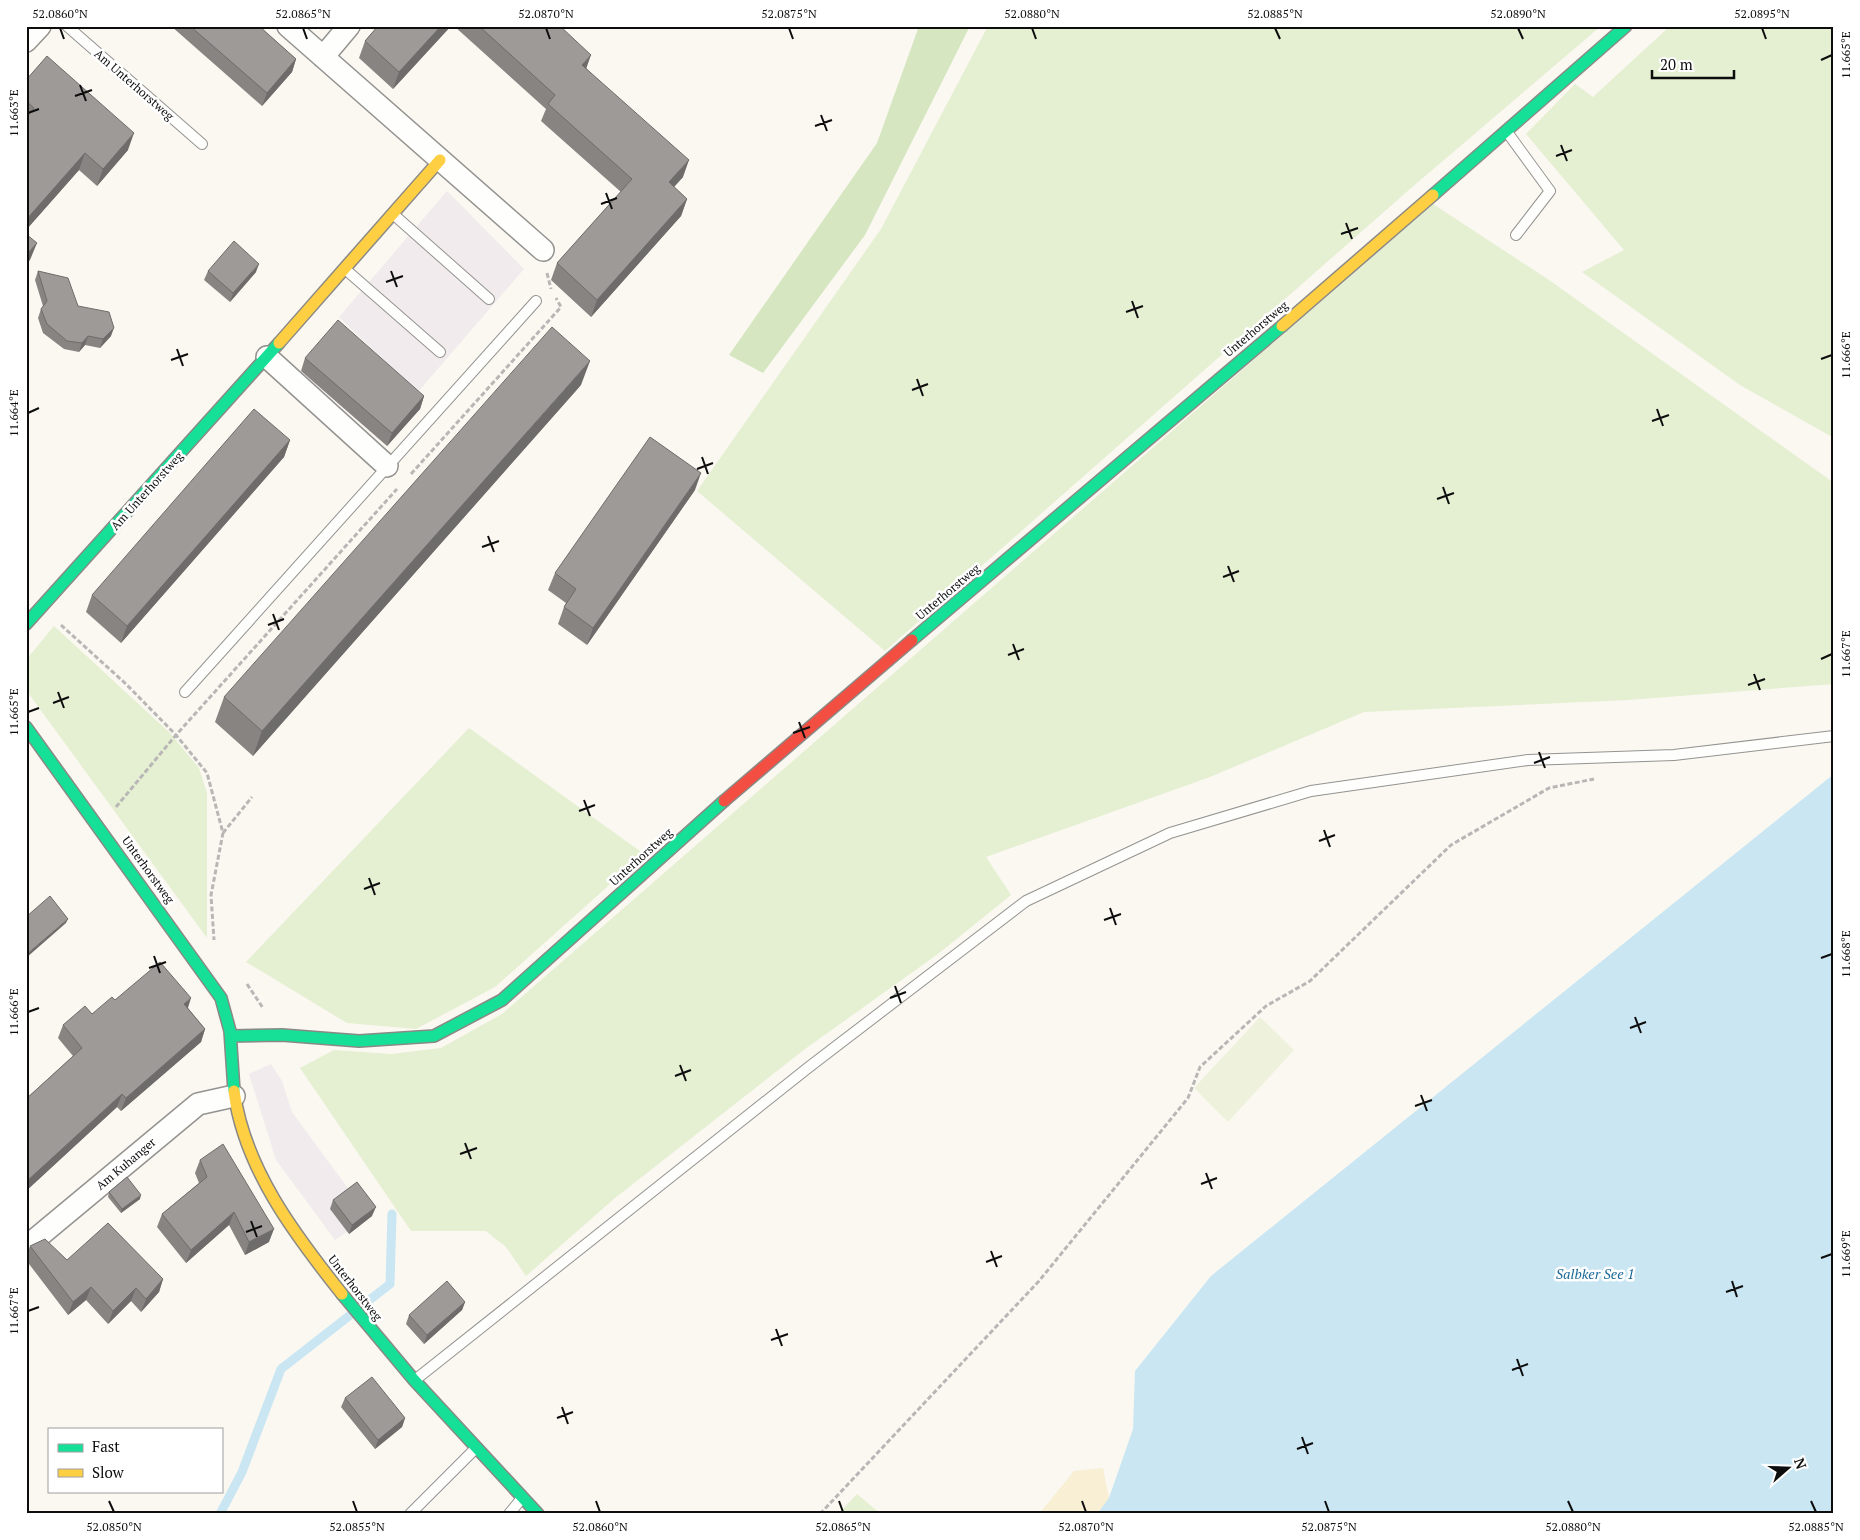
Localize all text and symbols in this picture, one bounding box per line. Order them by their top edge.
text: 52.0860°N [32,6,88,21]
text: 52.0865°N [275,6,331,21]
text: 52.0870°N [518,6,574,21]
text: 52.0875°N [761,6,817,21]
text: 52.0880°N [1004,6,1060,21]
text: 52.0885°N [1247,6,1303,21]
text: 52.0890°N [1490,6,1546,21]
text: 52.0895°N [1734,6,1790,21]
text: 11.665°E [1838,31,1853,79]
street label: Am Unterhorstweg [91,46,178,124]
scale bar [1652,48,1735,80]
text: 20 m [1660,54,1693,74]
text: 11.663°E [6,89,21,137]
street label: Unterhorstweg [1221,297,1291,360]
text: 11.666°E [1838,331,1853,379]
text: 11.664°E [6,389,21,437]
street label: Am Unterhorstweg [107,448,186,533]
street label: Unterhorstweg [913,560,983,623]
text: 11.667°E [1838,630,1853,678]
text: 11.665°E [6,688,21,736]
street label: Unterhorstweg [606,824,676,889]
street label: Unterhorstweg [119,833,178,907]
text: 11.668°E [1838,930,1853,978]
text: 11.666°E [6,988,21,1036]
street label: Am Kuhanger [93,1134,159,1193]
text: 11.669°E [1838,1230,1853,1278]
street label: Unterhorstweg [325,1252,386,1324]
water label: Salbker See 1 [1556,1264,1634,1283]
text: 11.667°E [6,1287,21,1335]
legend [48,1428,222,1492]
text: Fast [92,1436,120,1456]
north arrow [1762,1442,1812,1492]
text: N [1790,1455,1812,1472]
text: Slow [92,1462,125,1482]
text: 52.0850°N [86,1519,142,1534]
text: 52.0855°N [329,1519,385,1534]
text: 52.0860°N [572,1519,628,1534]
text: 52.0865°N [815,1519,871,1534]
text: 52.0870°N [1058,1519,1114,1534]
text: 52.0875°N [1301,1519,1357,1534]
text: 52.0880°N [1545,1519,1601,1534]
text: 52.0885°N [1788,1519,1844,1534]

